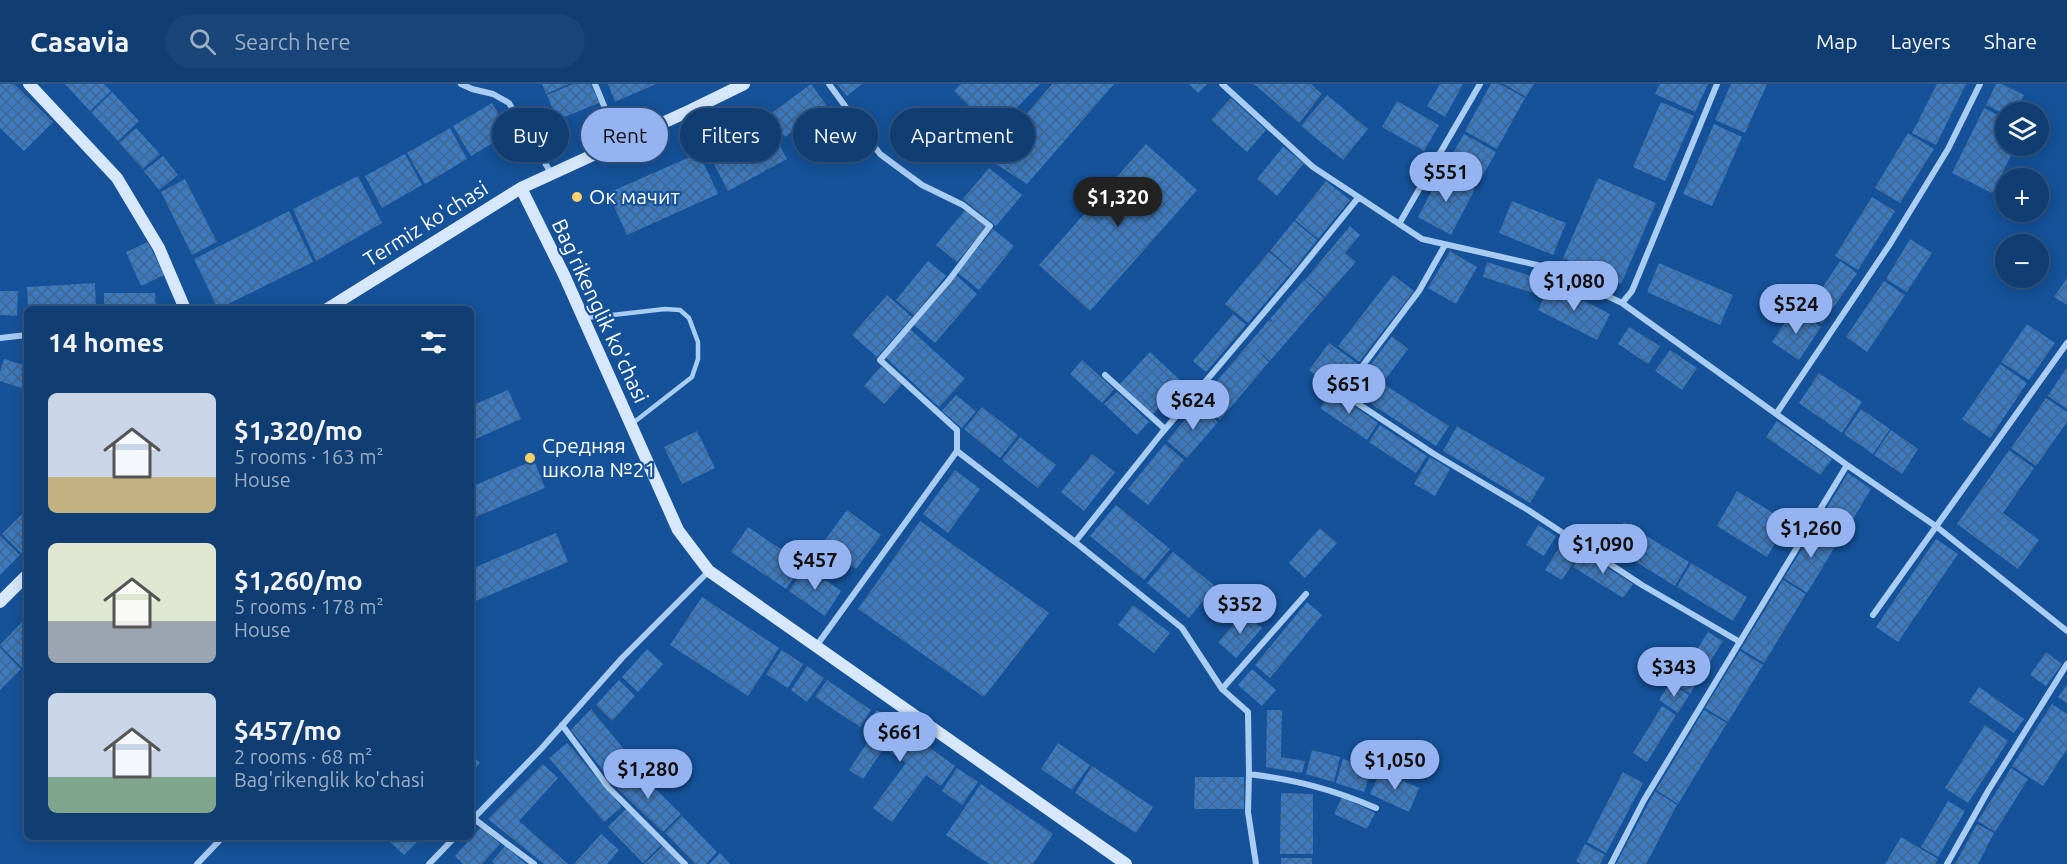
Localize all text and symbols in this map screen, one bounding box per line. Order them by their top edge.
search box [165,14,585,68]
icon: search [186,25,219,58]
text: Casavia [30,26,129,57]
text: Search here [234,29,351,54]
text: Map [1816,29,1857,53]
text: Layers [1890,29,1951,53]
text: Share [1984,29,2037,53]
map controls [1995,102,2049,288]
button: layers [1995,102,2049,156]
chip: Buy [492,108,569,162]
chip: Rent [581,108,668,162]
chip: Filters [680,108,781,162]
chip: New [793,108,878,162]
chip: Apartment [890,108,1035,162]
pin: $551 [1410,152,1482,203]
text: $551 [1423,160,1469,183]
button: + [1995,168,2049,222]
street label: Termiz ko'chasi [359,175,492,271]
pin: $1,320 [1069,177,1167,228]
place label: Ок мачит [589,184,680,208]
text: $1,320 [1087,185,1149,208]
marker: Ок мачит [570,190,584,204]
street label: Bag'rikenglik ko'chasi [548,215,654,406]
button: − [1995,234,2049,288]
pin: $1,080 [1525,261,1623,312]
text: $1,080 [1543,269,1605,292]
pin: $524 [1760,284,1832,335]
text: $524 [1773,292,1819,315]
icon: filters [417,326,450,359]
text: 14 homes [48,328,164,357]
pin: $651 [1313,364,1385,415]
text: $651 [1326,372,1372,395]
pin: $624 [1157,380,1229,431]
text: $624 [1170,388,1216,411]
text: $1,320/mo [234,416,363,445]
icon: home [96,417,168,489]
place label: Средняя школа №21 [542,433,656,481]
text: 5 rooms · 163 m² [234,445,384,468]
marker: Средняя школа №21 [523,451,537,465]
text: House [234,468,291,491]
pin: $1,260 [1762,508,1860,559]
text: $1,260 [1780,516,1842,539]
pin: $1,090 [1554,524,1652,575]
text: $1,090 [1572,532,1634,555]
pin: $457 [779,540,851,591]
text: $457 [792,548,838,571]
text: $1,260/mo [234,566,363,595]
icon: home [96,567,168,639]
pin: $352 [1204,584,1276,635]
text: $352 [1217,592,1263,615]
text: 5 rooms · 178 m² [234,595,384,618]
text: House [234,618,291,641]
pin: $343 [1638,647,1710,698]
text: $343 [1651,655,1697,678]
pin: $661 [864,712,936,763]
text: $457/mo [234,716,342,745]
icon: home [96,717,168,789]
text: $661 [877,720,923,743]
pin: $1,050 [1346,740,1444,791]
text: 2 rooms · 68 m² [234,745,372,768]
text: $1,050 [1364,748,1426,771]
pin: $1,280 [599,749,697,800]
text: $1,280 [617,757,679,780]
text: Bag'rikenglik ko'chasi [234,768,425,791]

